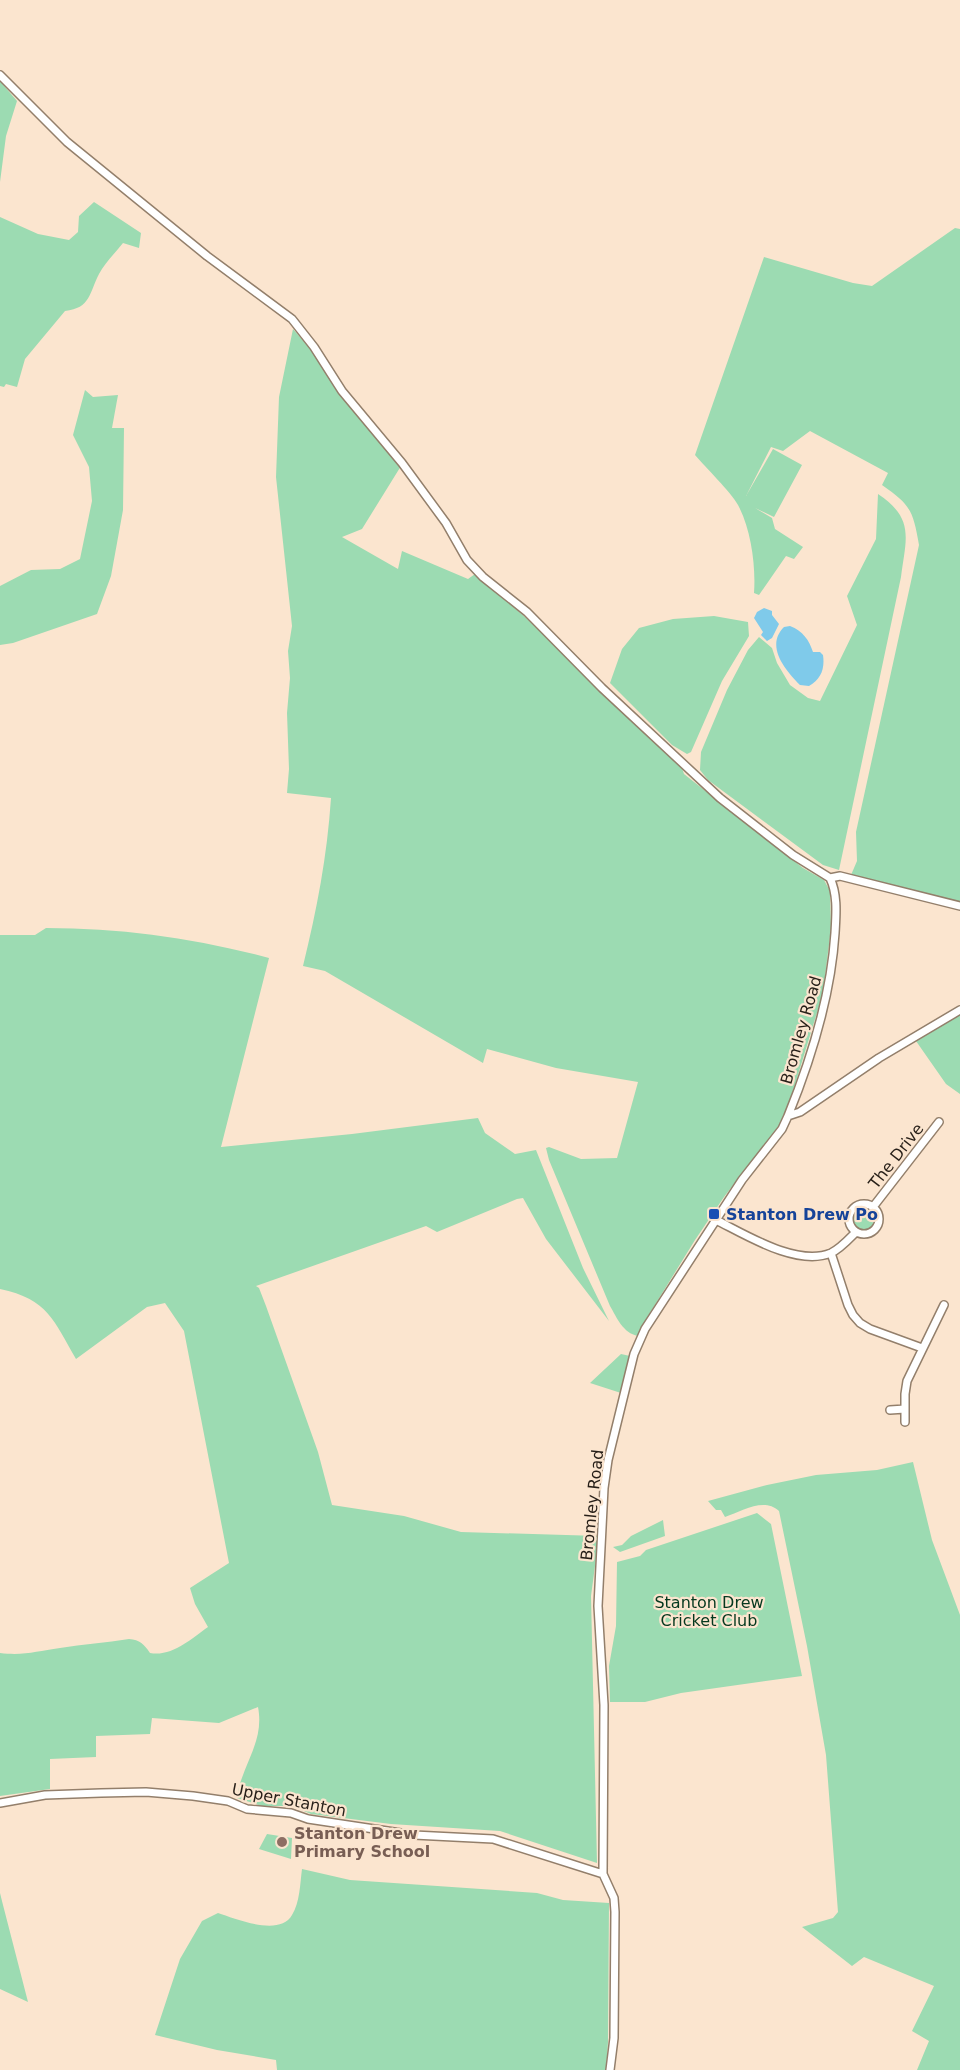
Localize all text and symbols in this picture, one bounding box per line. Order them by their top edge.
street label: Bromley Road [776,974,826,1086]
street label: The Drive [864,1120,927,1193]
place label: Stanton Drew Po [726,1205,878,1224]
marker: Stanton Drew Po [707,1207,721,1221]
street label: Bromley Road [577,1449,607,1561]
park label: Stanton Drew Cricket Club [654,1593,764,1630]
street label: Upper Stanton [230,1780,348,1820]
place label: Stanton Drew Primary School [294,1824,430,1861]
marker: Stanton Drew Primary School [275,1835,289,1849]

